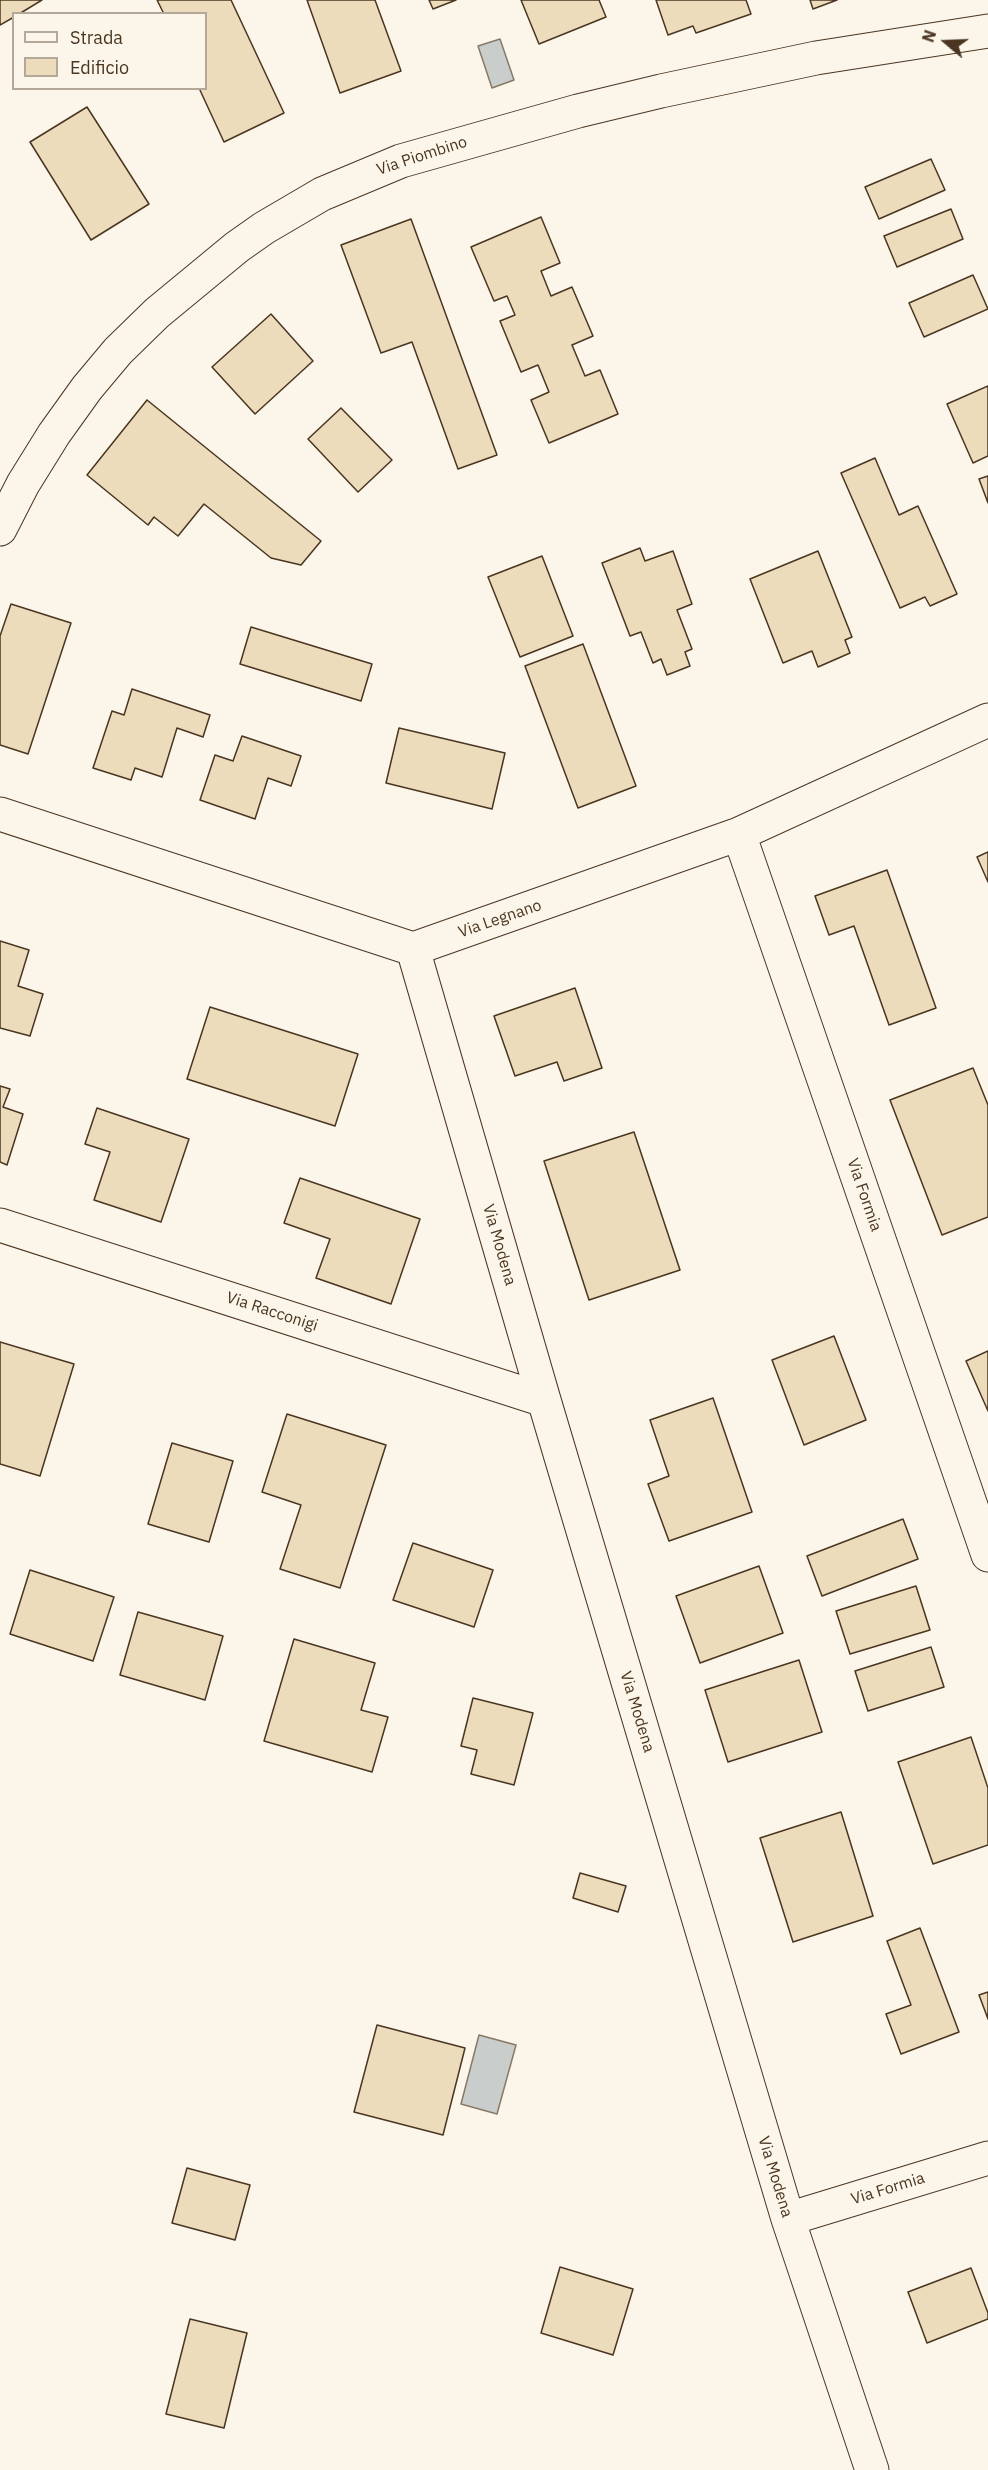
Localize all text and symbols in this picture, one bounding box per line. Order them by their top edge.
legend [12,12,207,90]
north arrow [916,12,976,72]
text: Strada [70,26,123,49]
text: N [918,27,940,45]
text: Edificio [70,56,129,79]
street label: Via Piombino [374,132,470,180]
street label: Via Legnano [456,896,544,942]
street label: Via Formia [843,1156,885,1234]
street label: Via Modena [478,1202,520,1288]
street label: Via Racconigi [224,1288,320,1336]
street label: Via Modena [616,1669,658,1755]
street label: Via Modena [754,2134,796,2220]
street label: Via Formia [849,2169,927,2209]

